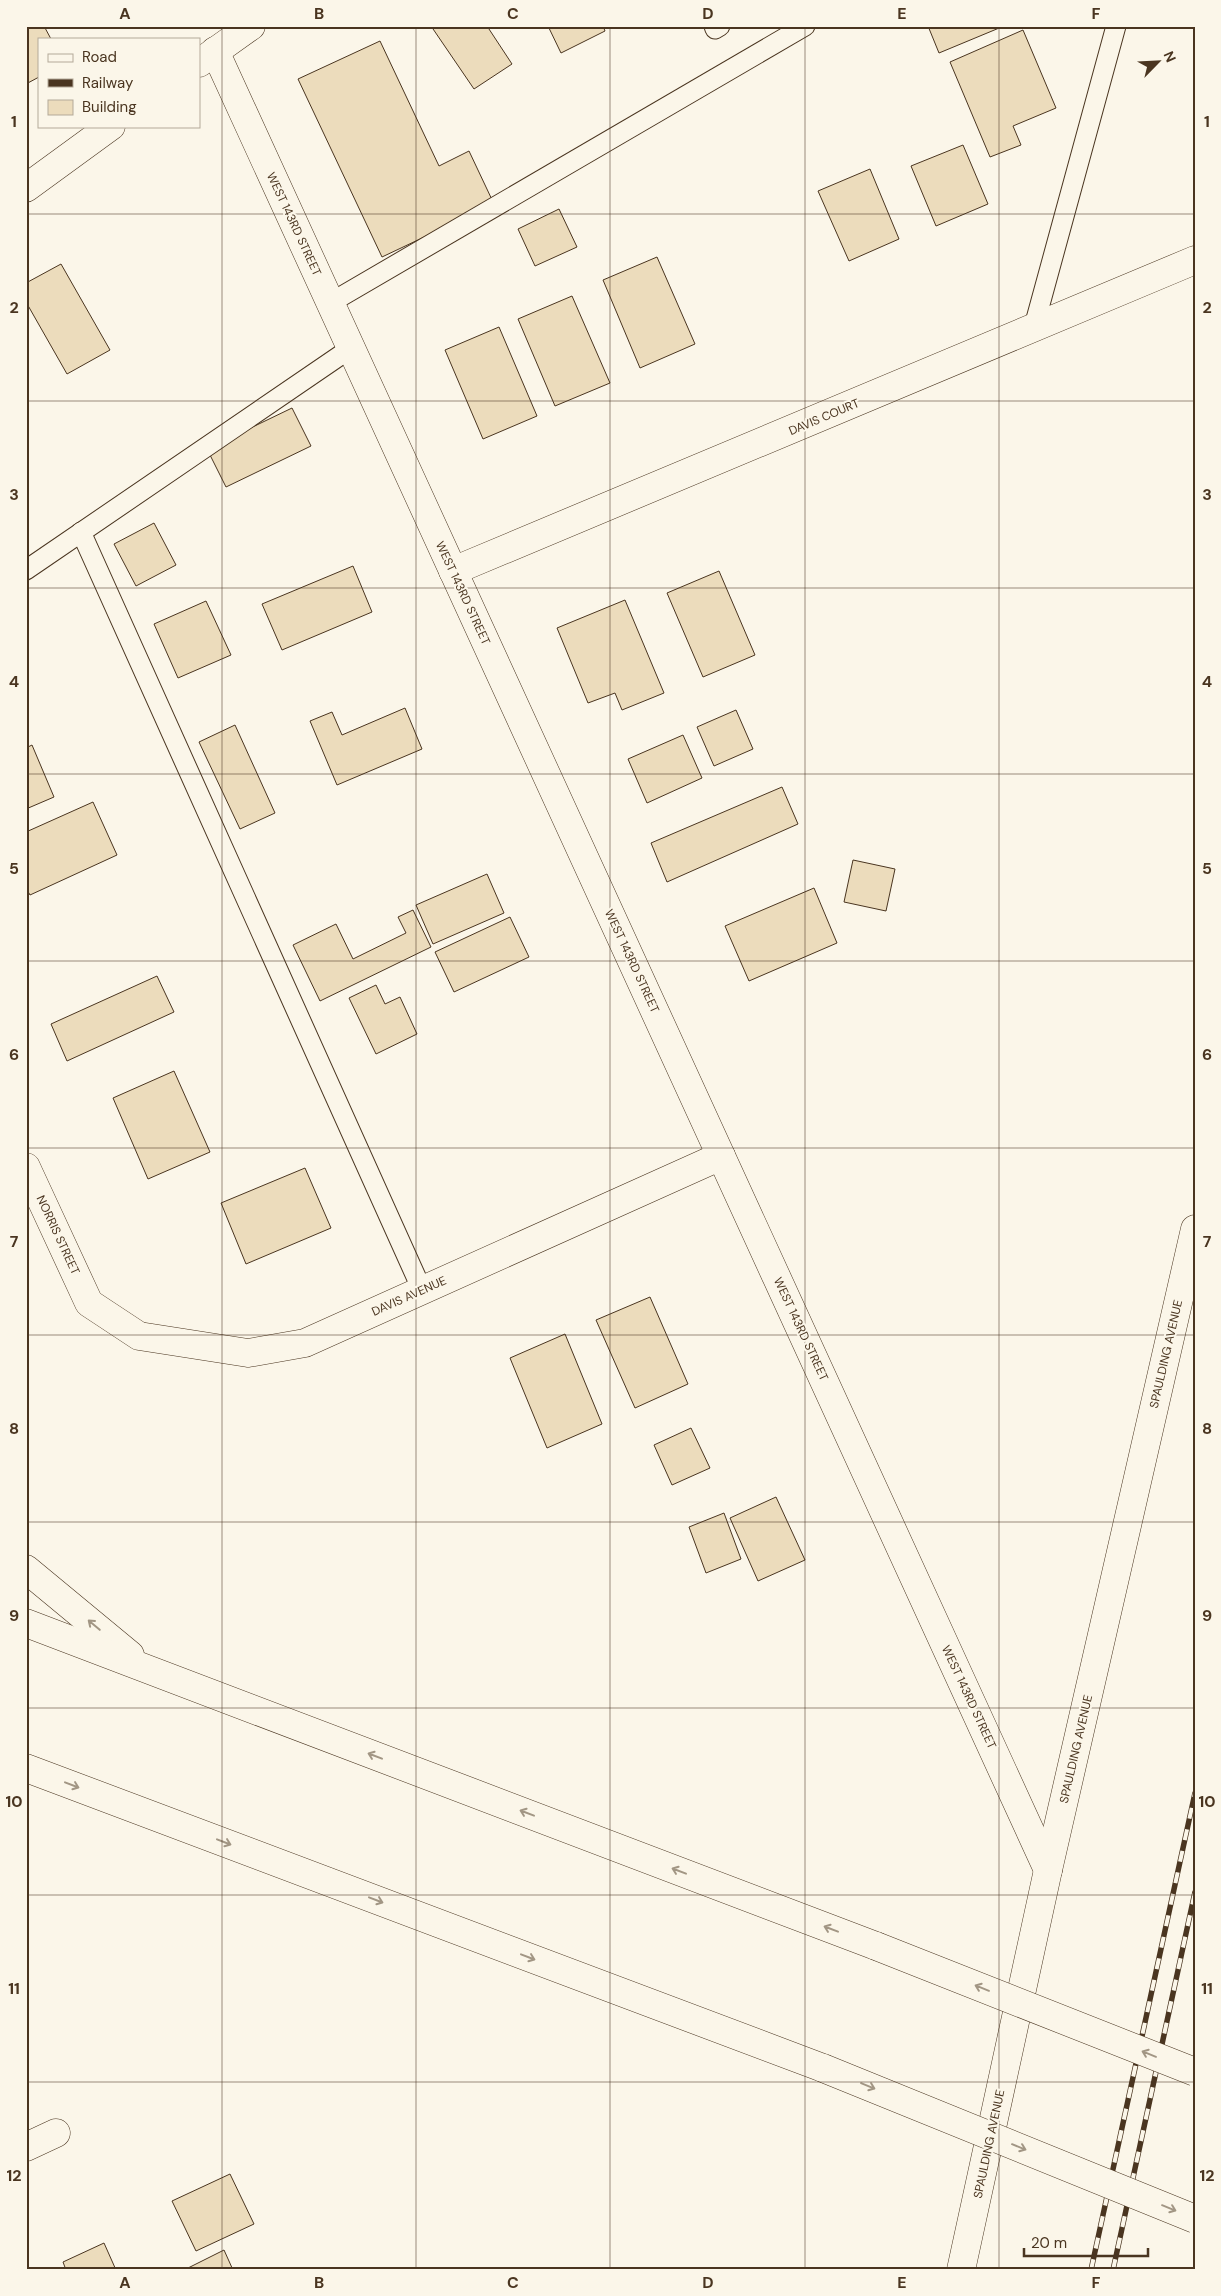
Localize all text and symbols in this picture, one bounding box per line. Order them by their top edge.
text: A [119,3,131,24]
text: B [314,3,324,24]
text: C [507,3,519,24]
text: D [702,3,714,24]
text: E [897,3,907,24]
text: F [1092,3,1101,24]
legend [38,38,200,128]
north arrow [1134,38,1184,88]
text: Road [82,47,117,67]
text: N [1160,48,1180,65]
text: Railway [82,73,134,93]
text: Building [82,97,137,117]
text: 1 [11,111,17,132]
text: 1 [1204,111,1210,132]
street label: WEST 143RD STREET [263,170,325,279]
text: 2 [9,297,19,318]
text: 2 [1202,297,1212,318]
street label: DAVIS COURT [786,395,862,439]
text: 3 [9,484,19,505]
text: 3 [1202,484,1212,505]
street label: WEST 143RD STREET [432,539,494,648]
text: 4 [9,671,19,692]
text: 4 [1202,671,1212,692]
text: 5 [9,858,19,879]
text: 5 [1202,858,1212,879]
street label: WEST 143RD STREET [601,907,663,1016]
text: 6 [9,1044,19,1065]
text: 6 [1202,1044,1212,1065]
street label: NORRIS STREET [33,1193,83,1277]
text: 7 [10,1231,19,1252]
text: 7 [1203,1231,1212,1252]
street label: DAVIS AVENUE [369,1272,449,1320]
street label: WEST 143RD STREET [770,1275,832,1384]
street label: SPAULDING AVENUE [1146,1298,1186,1410]
text: 8 [9,1418,19,1439]
text: 8 [1202,1418,1212,1439]
text: 9 [9,1605,19,1626]
text: 9 [1202,1605,1212,1626]
one-way arrow [87,1619,100,1631]
street label: WEST 143RD STREET [938,1643,1000,1752]
street label: SPAULDING AVENUE [1056,1693,1096,1805]
one-way arrow [368,1751,383,1760]
one-way arrow [64,1781,79,1790]
text: 10 [5,1791,23,1812]
text: 10 [1198,1791,1216,1812]
one-way arrow [520,1808,535,1818]
one-way arrow [216,1838,231,1847]
one-way arrow [672,1866,687,1875]
one-way arrow [368,1895,383,1905]
one-way arrow [823,1924,839,1933]
one-way arrow [520,1953,535,1962]
text: 11 [8,1978,20,1999]
text: 11 [1201,1978,1213,1999]
one-way arrow [975,1983,990,1992]
one-way arrow [1142,2049,1158,2058]
one-way arrow [860,2082,875,2092]
street label: SPAULDING AVENUE [970,2088,1008,2200]
one-way arrow [1011,2144,1026,2153]
text: 12 [6,2165,22,2186]
text: 12 [1199,2165,1215,2186]
one-way arrow [1161,2204,1176,2213]
scale bar [1024,2226,1147,2258]
text: 20 m [1031,2233,1067,2253]
text: A [119,2272,131,2293]
text: B [314,2272,324,2293]
text: C [507,2272,519,2293]
text: D [702,2272,714,2293]
text: E [897,2272,907,2293]
text: F [1092,2272,1101,2293]

